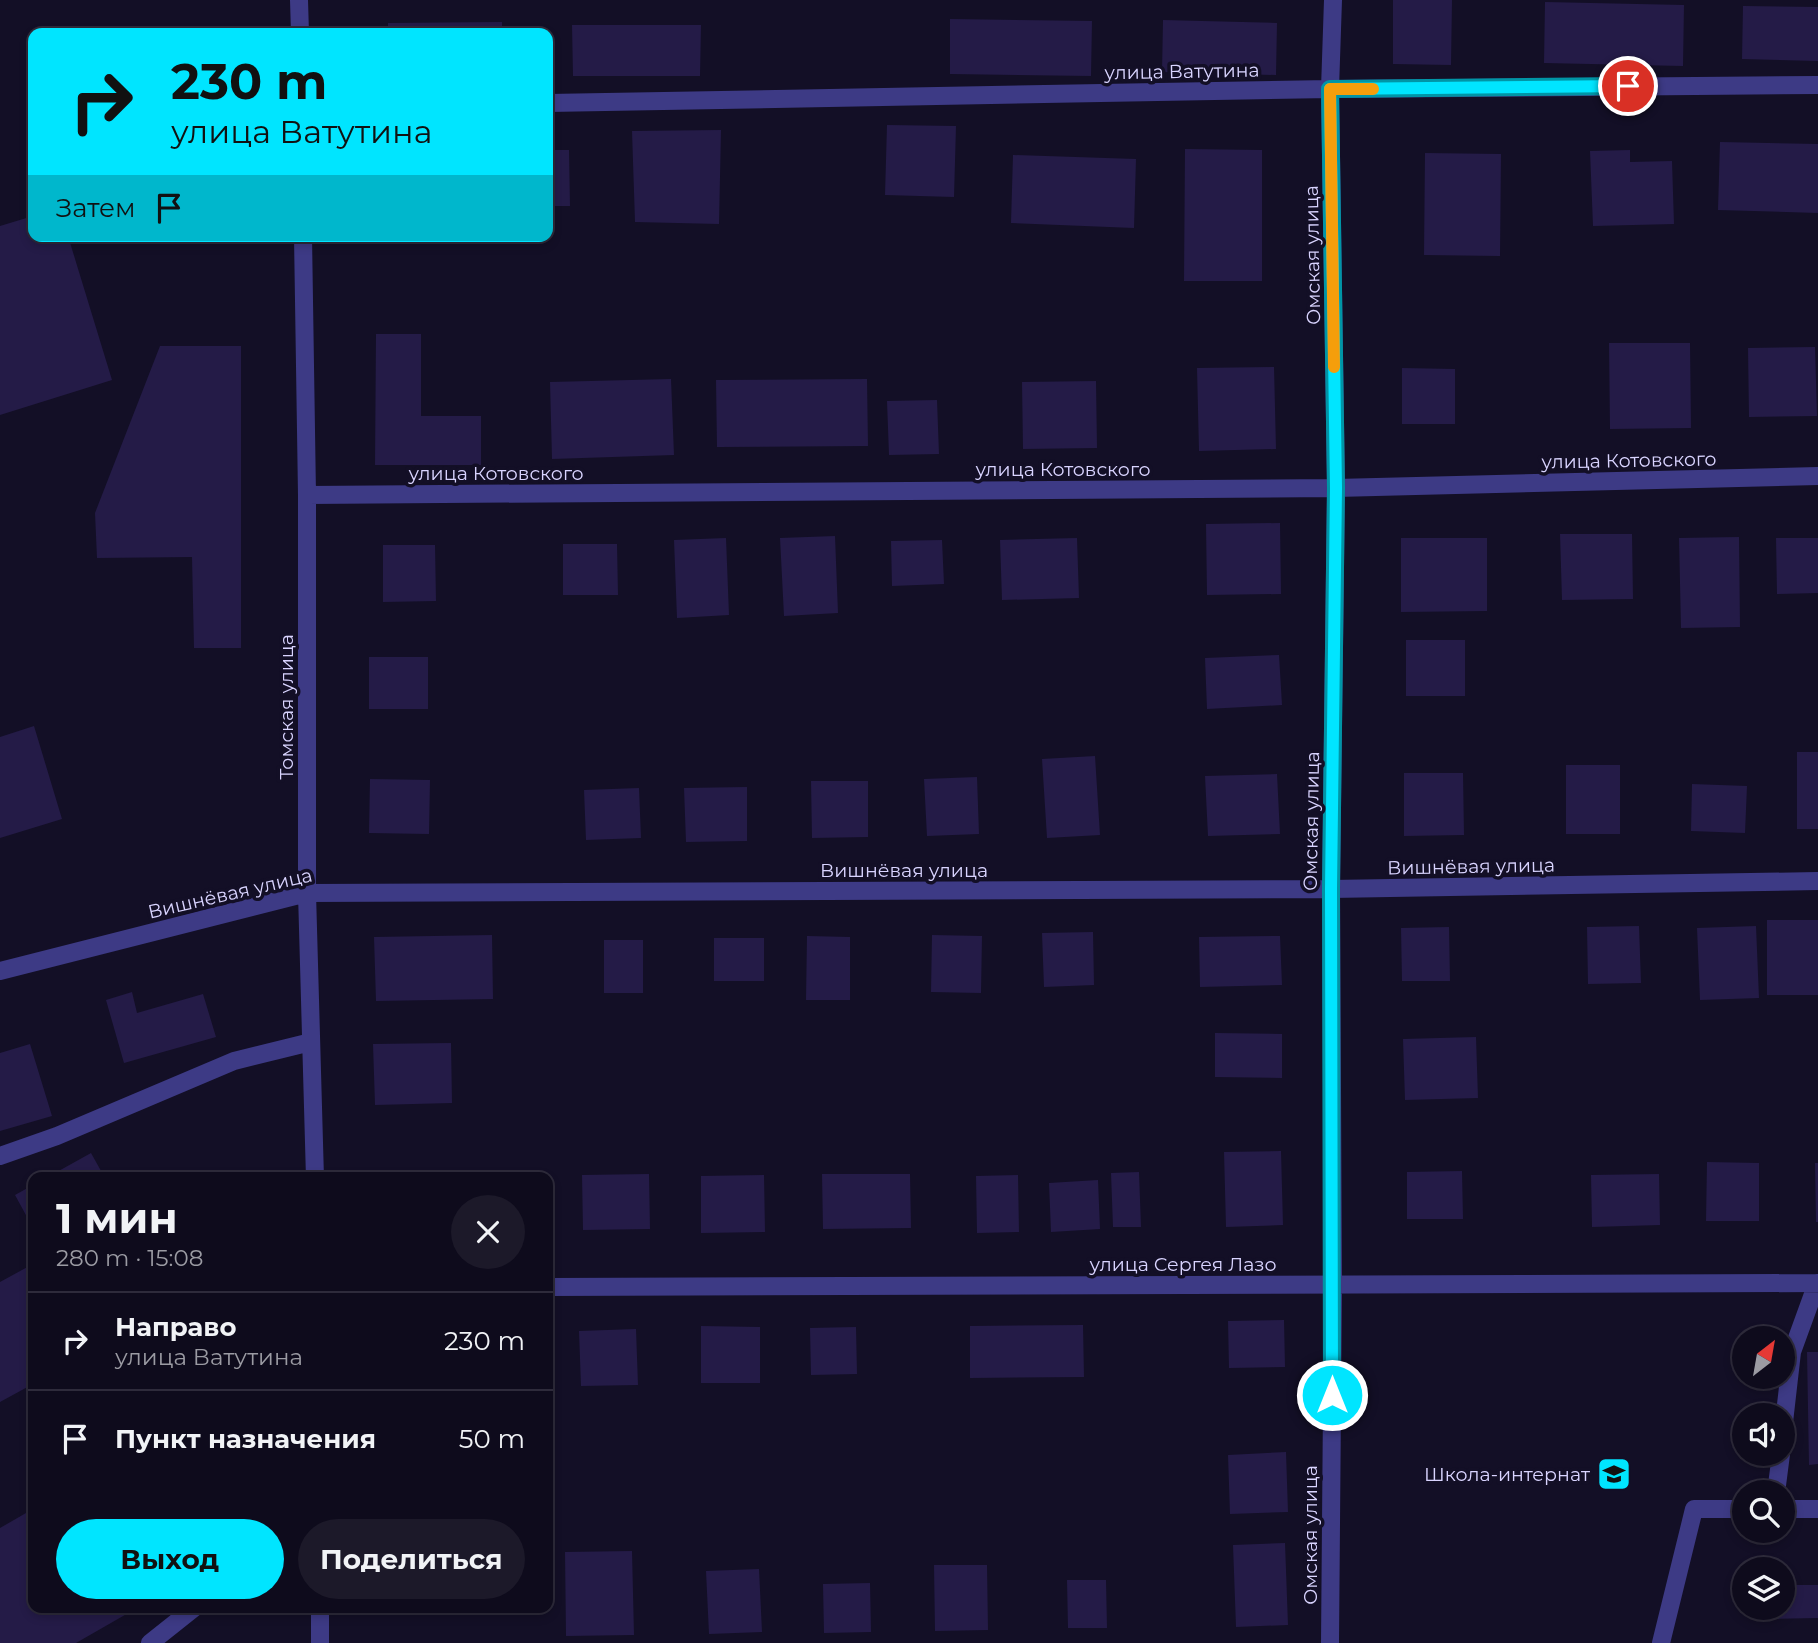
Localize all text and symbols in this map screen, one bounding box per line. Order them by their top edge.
text: 230 m [171,52,327,111]
icon: right [56,56,147,147]
pin [1598,56,1658,116]
street label: улица Ватутина [1103,59,1260,84]
icon: arrive [1609,67,1647,105]
text: улица Ватутина [171,112,432,151]
street label: Омская улица [1300,185,1325,325]
icon: arrive [150,189,188,227]
text: Затем [56,192,136,224]
street label: улица Котовского [1540,447,1717,474]
street label: улица Котовского [974,458,1151,481]
street label: улица Котовского [407,462,584,485]
street label: Томская улица [275,634,298,780]
street label: Омская улица [1299,751,1324,891]
street label: Вишнёвая улица [1387,854,1555,879]
street label: Вишнёвая улица [820,859,988,882]
street label: Вишнёвая улица [146,863,315,924]
text: 1 мин [56,1192,178,1244]
button: close [451,1195,525,1269]
text: 280 m · 15:08 [56,1244,203,1272]
street label: улица Сергея Лазо [1089,1253,1277,1276]
text: Направо [115,1311,236,1343]
icon: right [56,1322,94,1360]
text: 230 m [444,1325,525,1357]
north arrow [1732,1326,1796,1390]
map controls [1732,1326,1795,1620]
text: улица Ватутина [115,1343,303,1371]
position arrow [1295,1358,1369,1432]
button: sound [1732,1403,1795,1466]
icon: arrive [56,1420,94,1458]
text: Пункт назначения [115,1423,376,1455]
text: 50 m [459,1423,525,1455]
school or university icon: Школа-интернат [1595,1455,1633,1493]
place label: Школа-интернат [1424,1463,1590,1486]
street label: Омская улица [1299,1465,1322,1605]
button: search [1732,1480,1795,1543]
button: Выход [56,1519,284,1599]
button: Поделиться [298,1519,525,1599]
button: layers [1732,1557,1795,1620]

